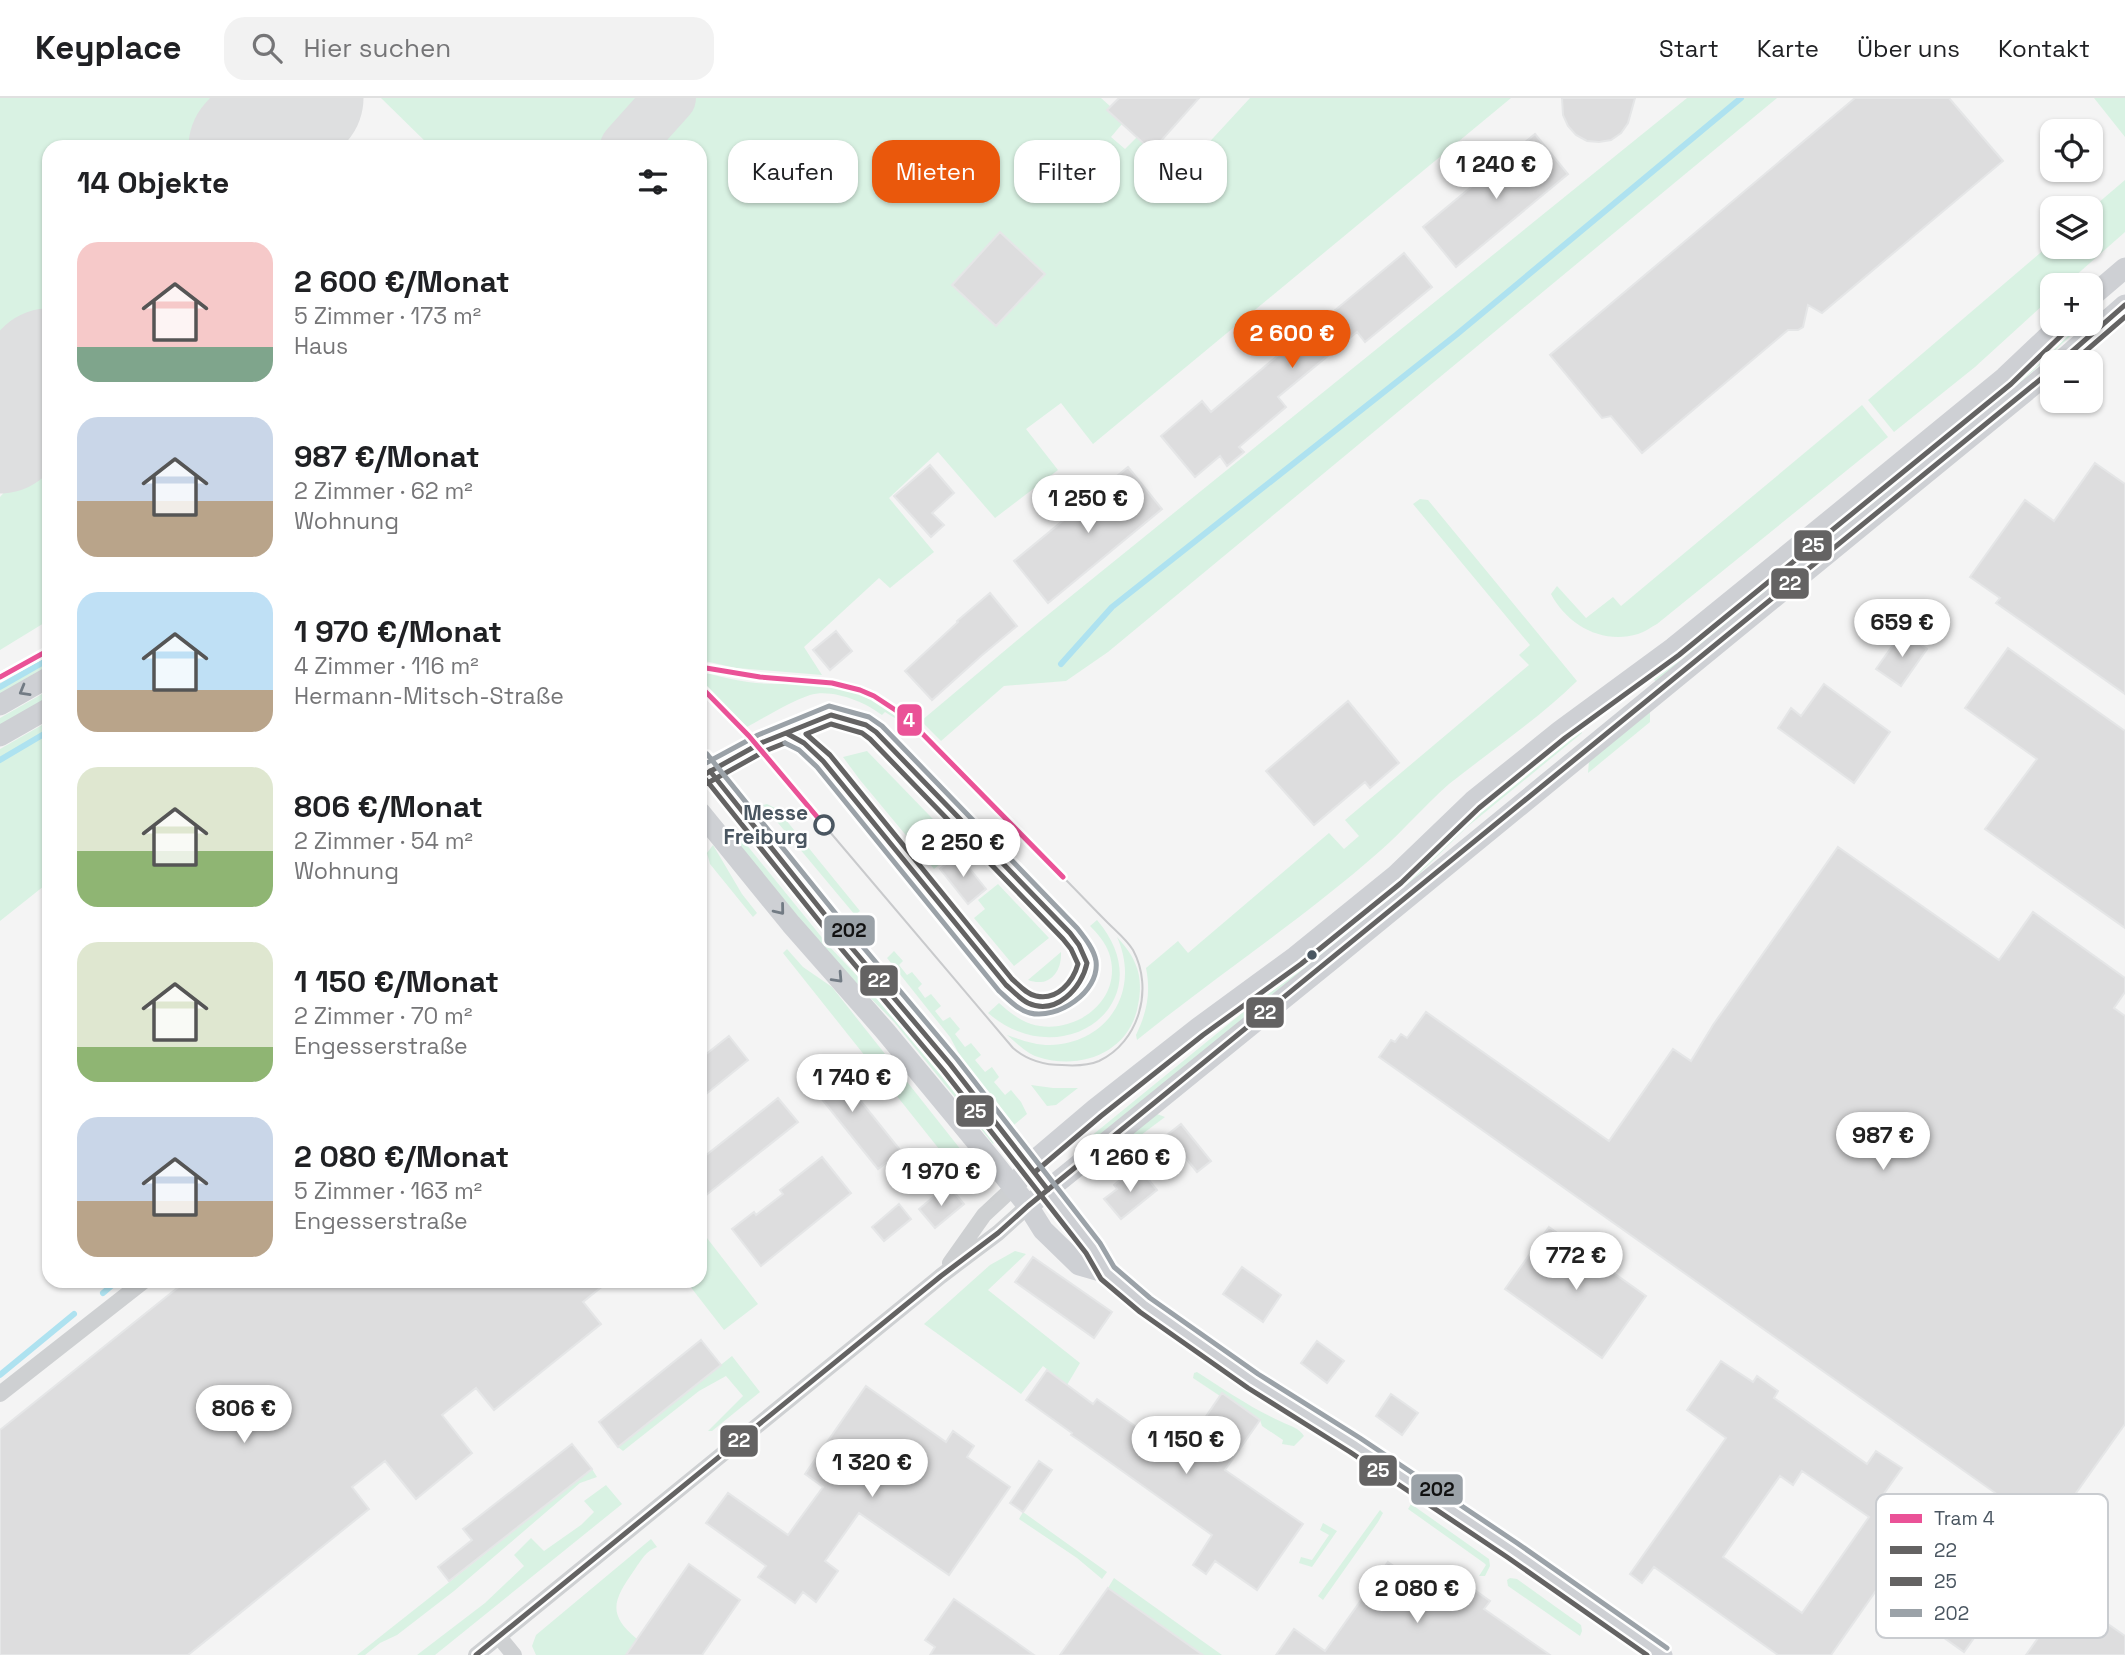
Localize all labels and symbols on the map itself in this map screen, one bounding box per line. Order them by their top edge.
pin: 1 240 € [1431,141,1561,201]
pin: 2 600 € [1227,310,1357,370]
pin: 1 250 € [1023,476,1153,535]
line badge: 25 [1793,529,1833,562]
text: 25 [1802,533,1824,558]
line badge: 22 [1770,567,1810,600]
text: 22 [1779,571,1801,596]
pin: 659 € [1853,600,1951,659]
one-way arrow [19,683,32,696]
line badge: 4 [896,703,923,737]
text: 4 [903,708,915,733]
place label: Messe Freiburg [723,799,808,850]
marker: Messe Freiburg [814,815,834,835]
pin: 2 250 € [898,820,1028,879]
one-way arrow [771,902,784,914]
line badge: 202 [823,914,876,947]
text: 202 [832,918,866,943]
unlabelled marker [1305,948,1319,962]
line badge: 22 [859,964,899,997]
text: 22 [868,968,890,993]
one-way arrow [830,970,842,983]
line badge: 22 [1245,996,1285,1029]
text: 22 [1254,1000,1276,1025]
pin: 1 740 € [787,1054,917,1114]
line badge: 25 [955,1094,995,1128]
text: 25 [964,1099,986,1124]
pin: 987 € [1834,1112,1932,1172]
pin: 1 260 € [1065,1134,1195,1194]
pin: 1 970 € [876,1148,1006,1208]
pin: 772 € [1527,1232,1625,1292]
pin: 806 € [195,1386,293,1445]
pin: 1 150 € [1121,1416,1251,1476]
line badge: 22 [719,1424,759,1458]
text: 22 [728,1428,750,1453]
pin: 1 320 € [807,1440,937,1499]
line badge: 25 [1358,1454,1398,1487]
text: 25 [1367,1458,1389,1483]
line badge: 202 [1410,1473,1464,1506]
text: 202 [1420,1477,1454,1502]
legend [1876,1494,2108,1638]
text: Tram 4 [1934,1506,1995,1531]
text: 22 [1934,1538,1957,1563]
pin: 2 080 € [1352,1566,1482,1625]
text: 25 [1934,1569,1957,1594]
text: 202 [1934,1601,1969,1626]

